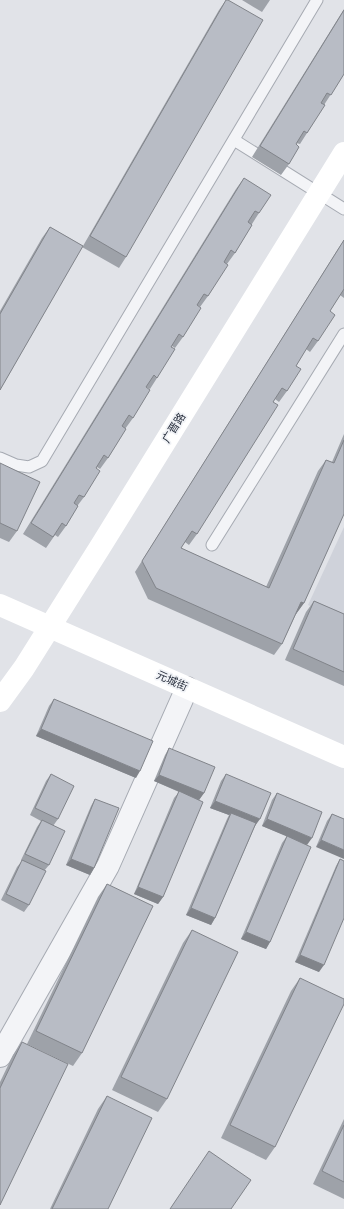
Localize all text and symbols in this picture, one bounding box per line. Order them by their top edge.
street label: 广晋路 [160,411,188,445]
street label: 元城街 [154,668,190,694]

